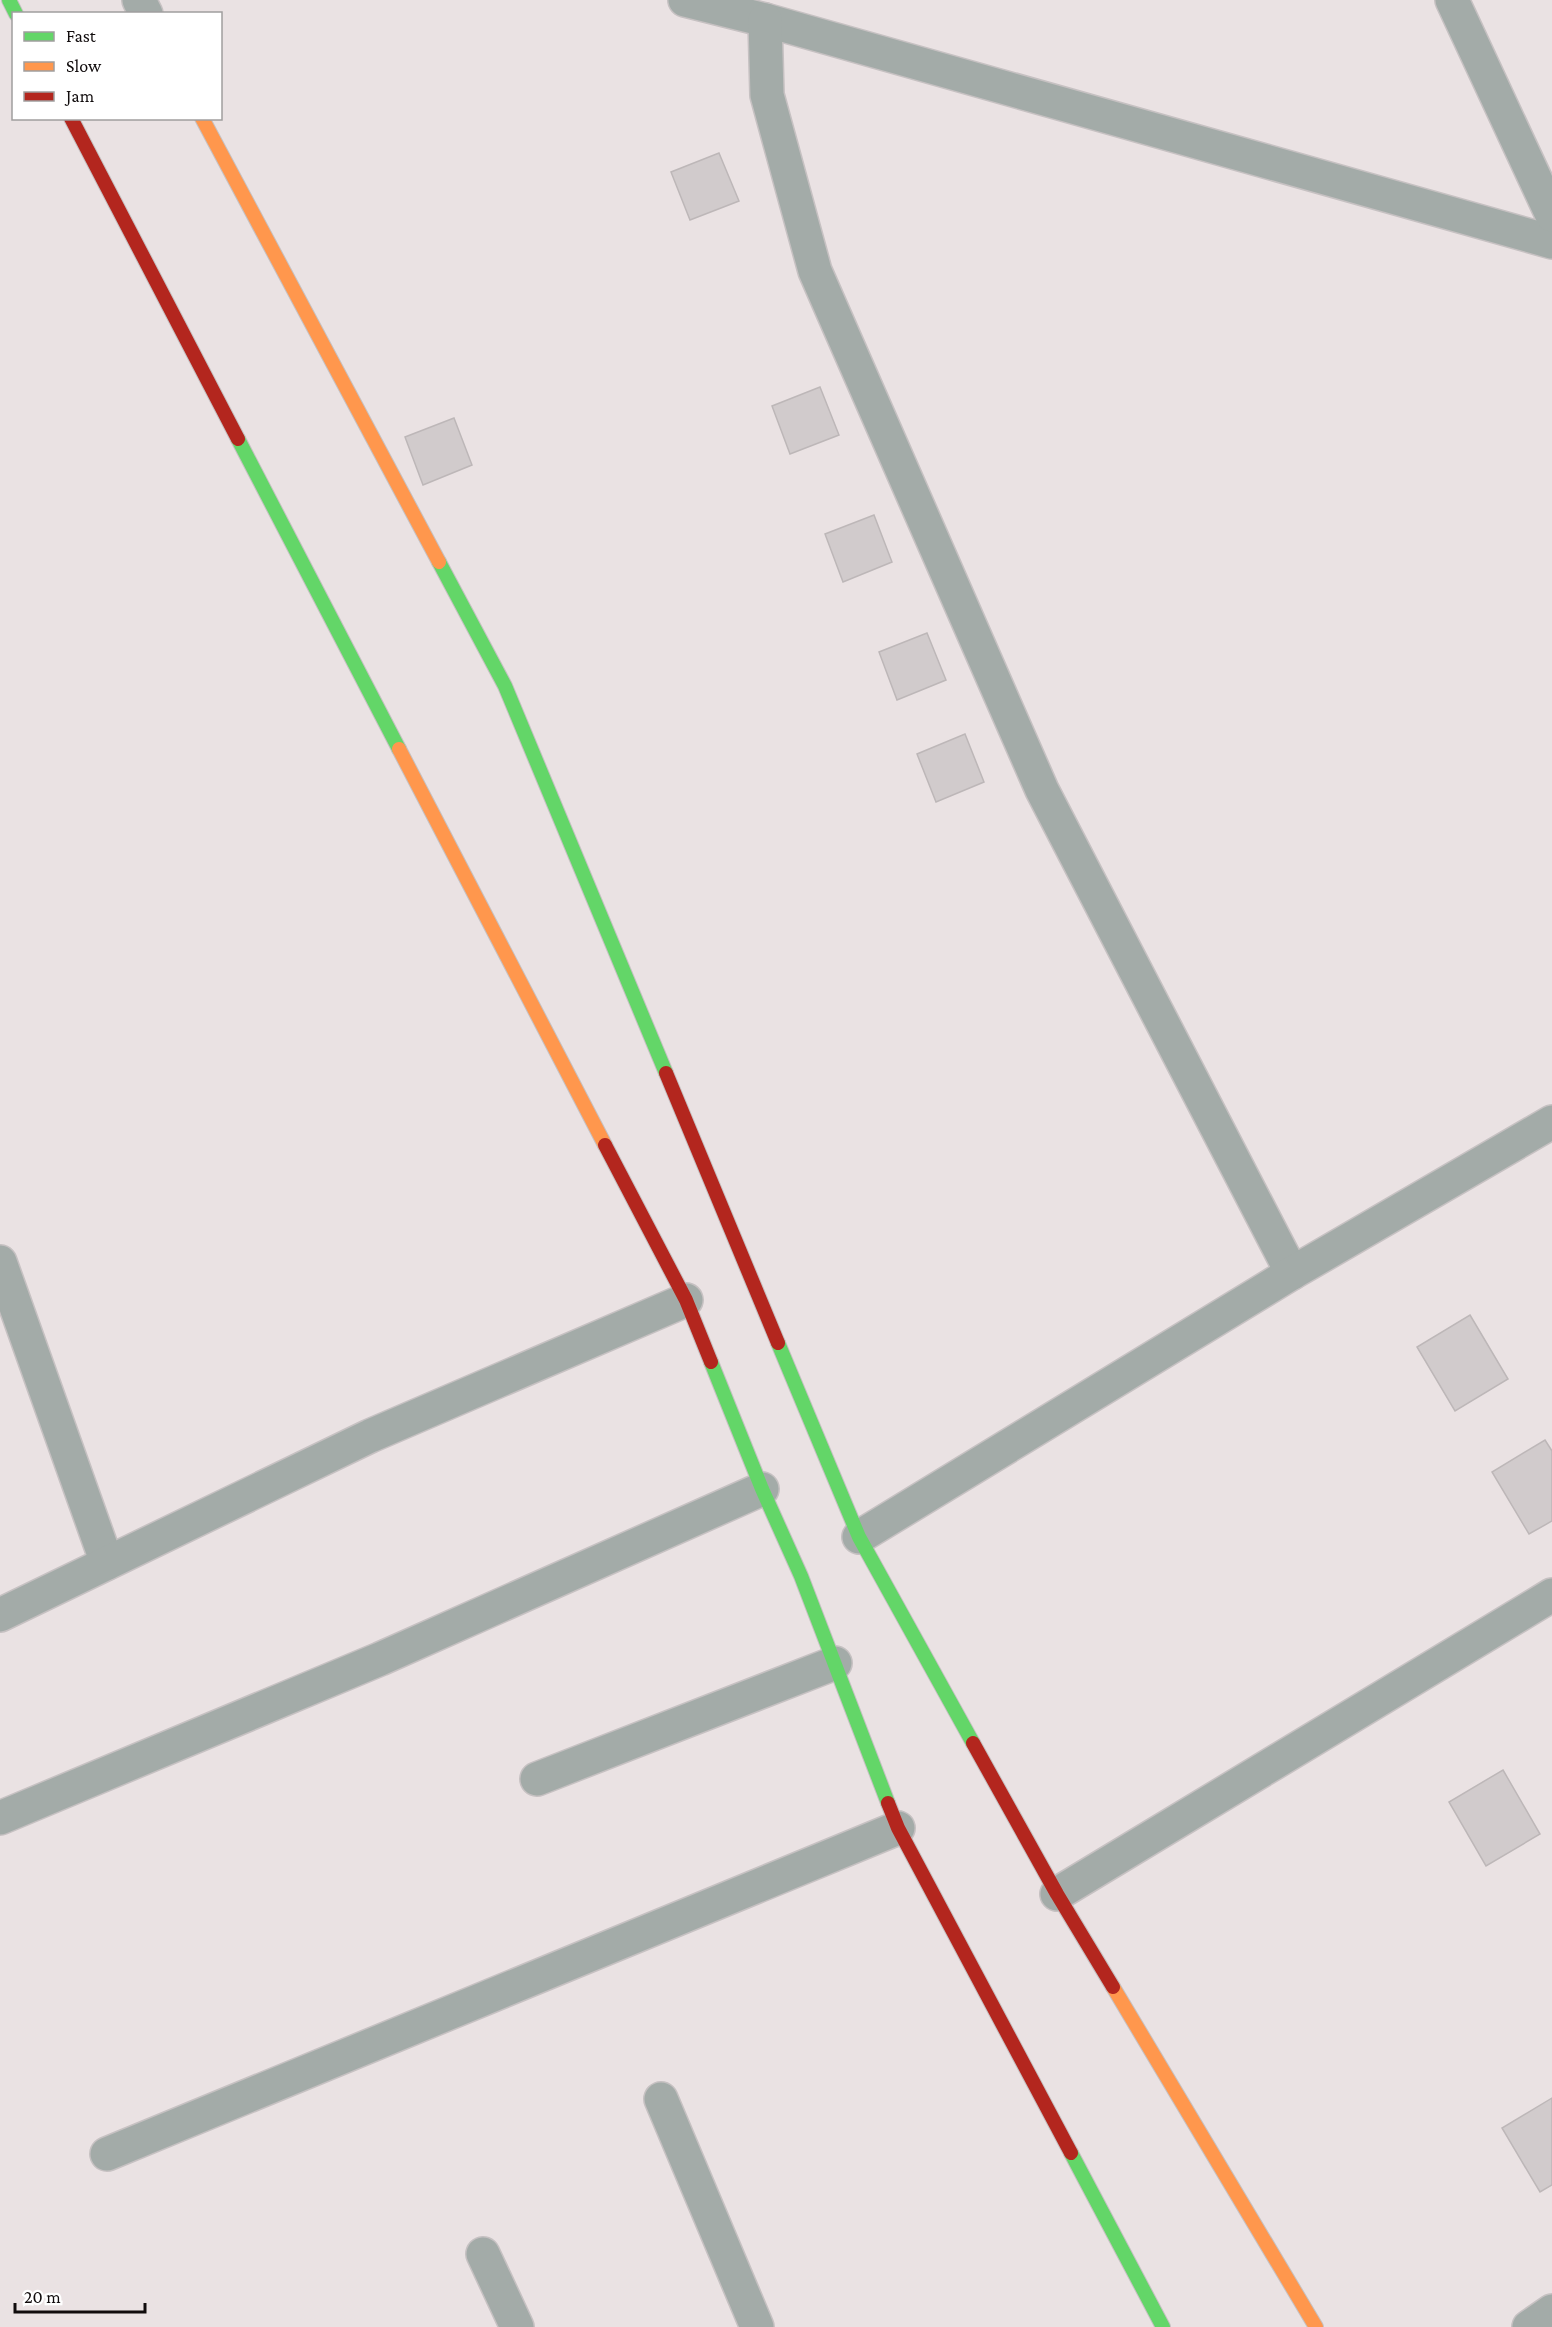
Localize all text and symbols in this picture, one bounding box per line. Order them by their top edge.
legend [12,12,222,120]
text: Fast [66,26,97,46]
text: Slow [66,56,102,76]
text: Jam [64,86,95,106]
scale bar [15,2276,146,2314]
text: 20 m [24,2287,61,2307]

